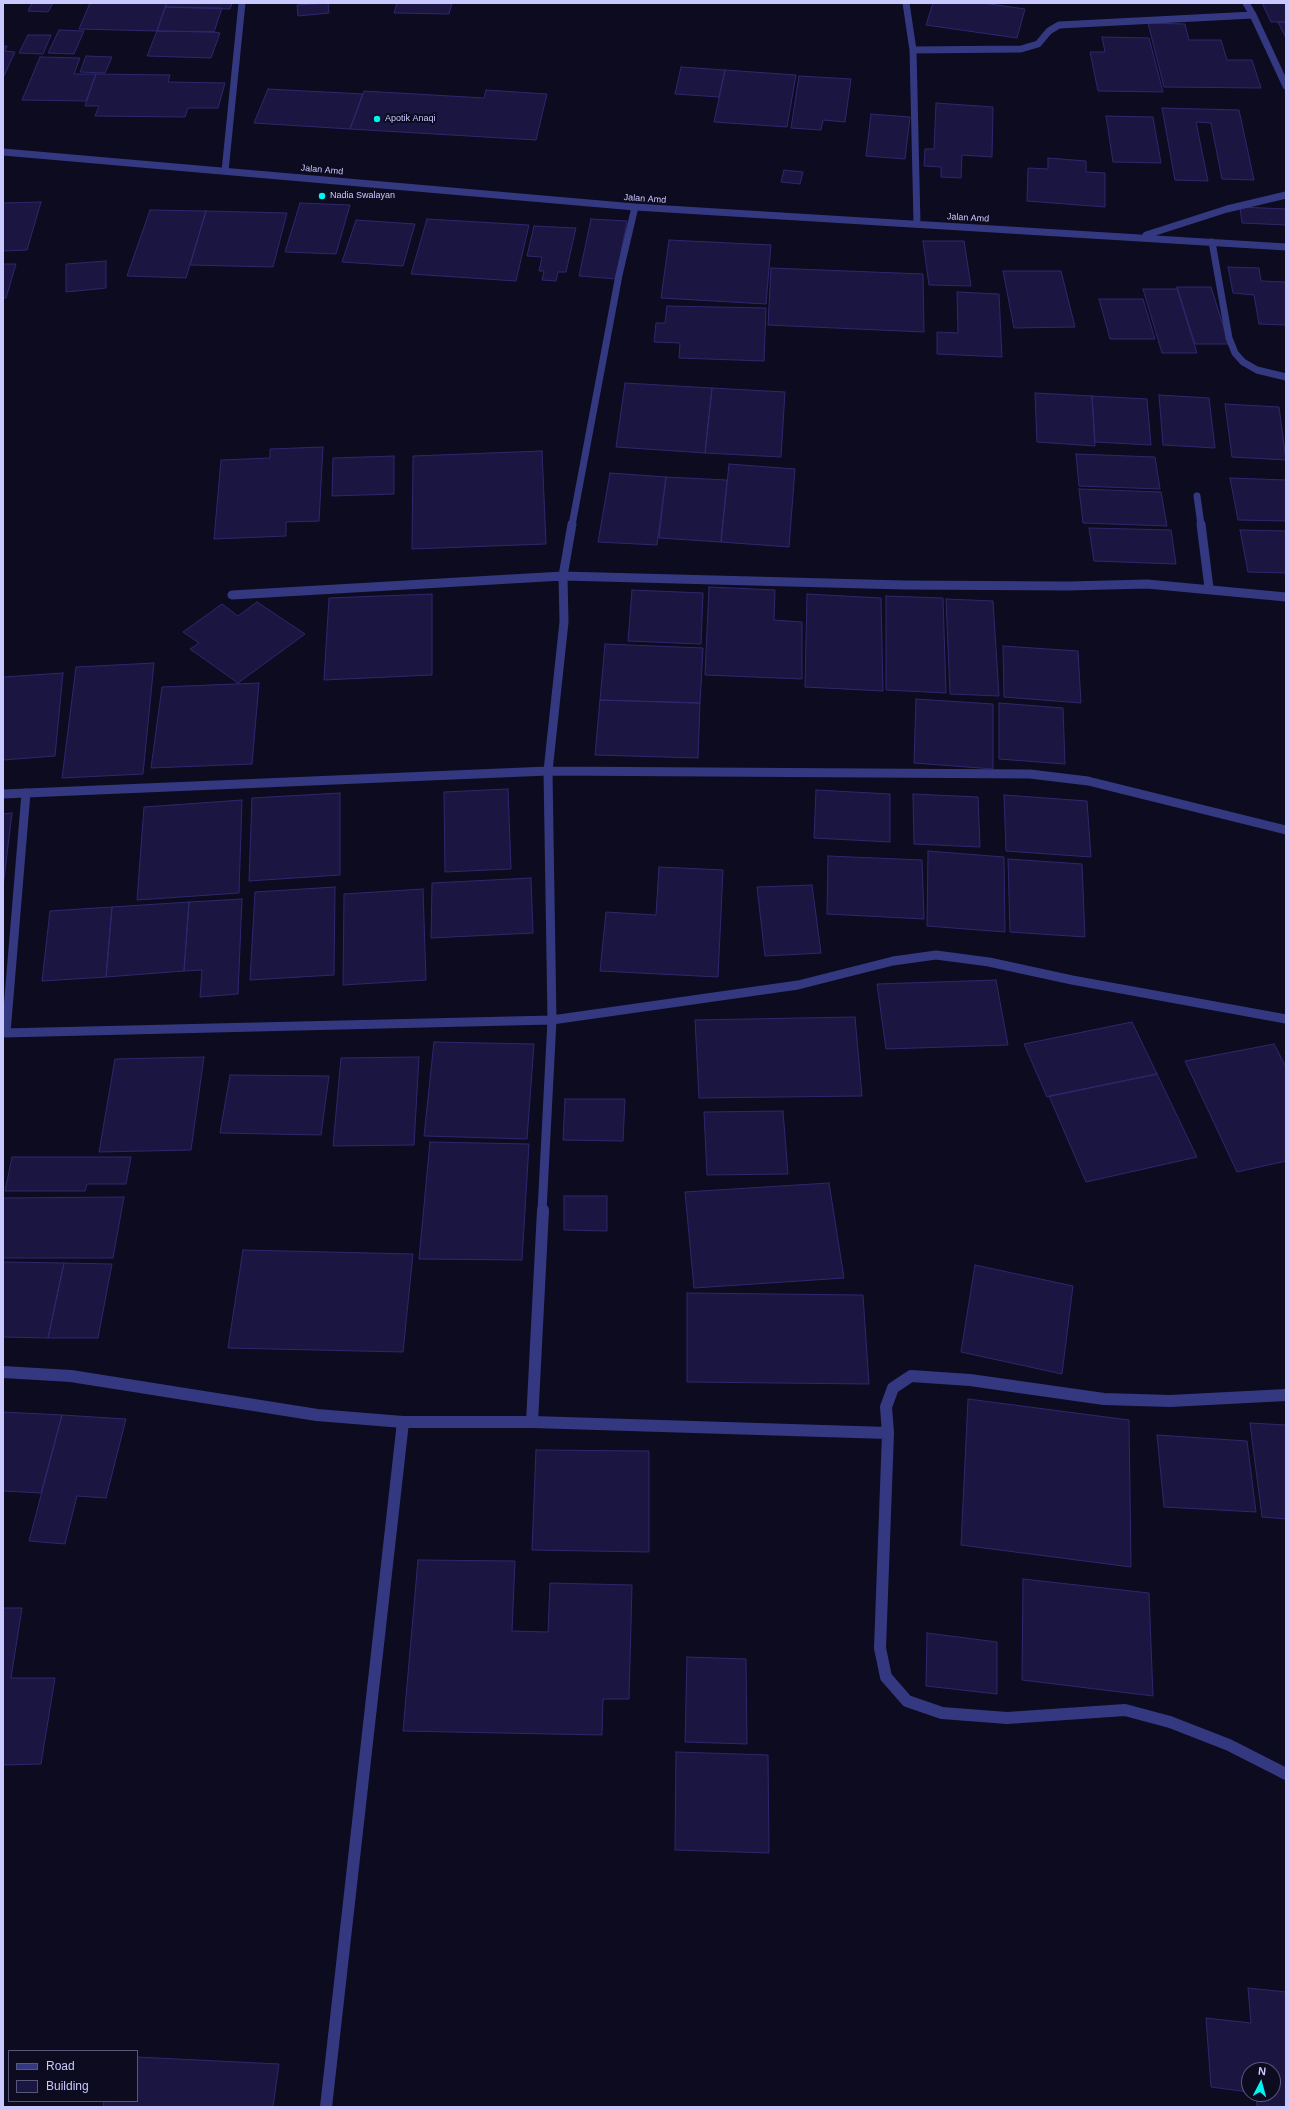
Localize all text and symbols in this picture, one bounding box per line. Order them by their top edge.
marker: Apotik Anaqi [372,114,382,124]
place label: Apotik Anaqi [385,114,436,124]
street label: Jalan Amd [300,163,344,177]
marker: Nadia Swalayan [317,191,327,201]
place label: Nadia Swalayan [330,191,395,201]
street label: Jalan Amd [623,192,667,206]
street label: Jalan Amd [946,211,990,225]
legend [8,2050,138,2102]
text: Road [46,2059,75,2073]
north arrow [1241,2062,1281,2102]
text: N [1258,2065,1267,2077]
text: Building [46,2079,89,2093]

